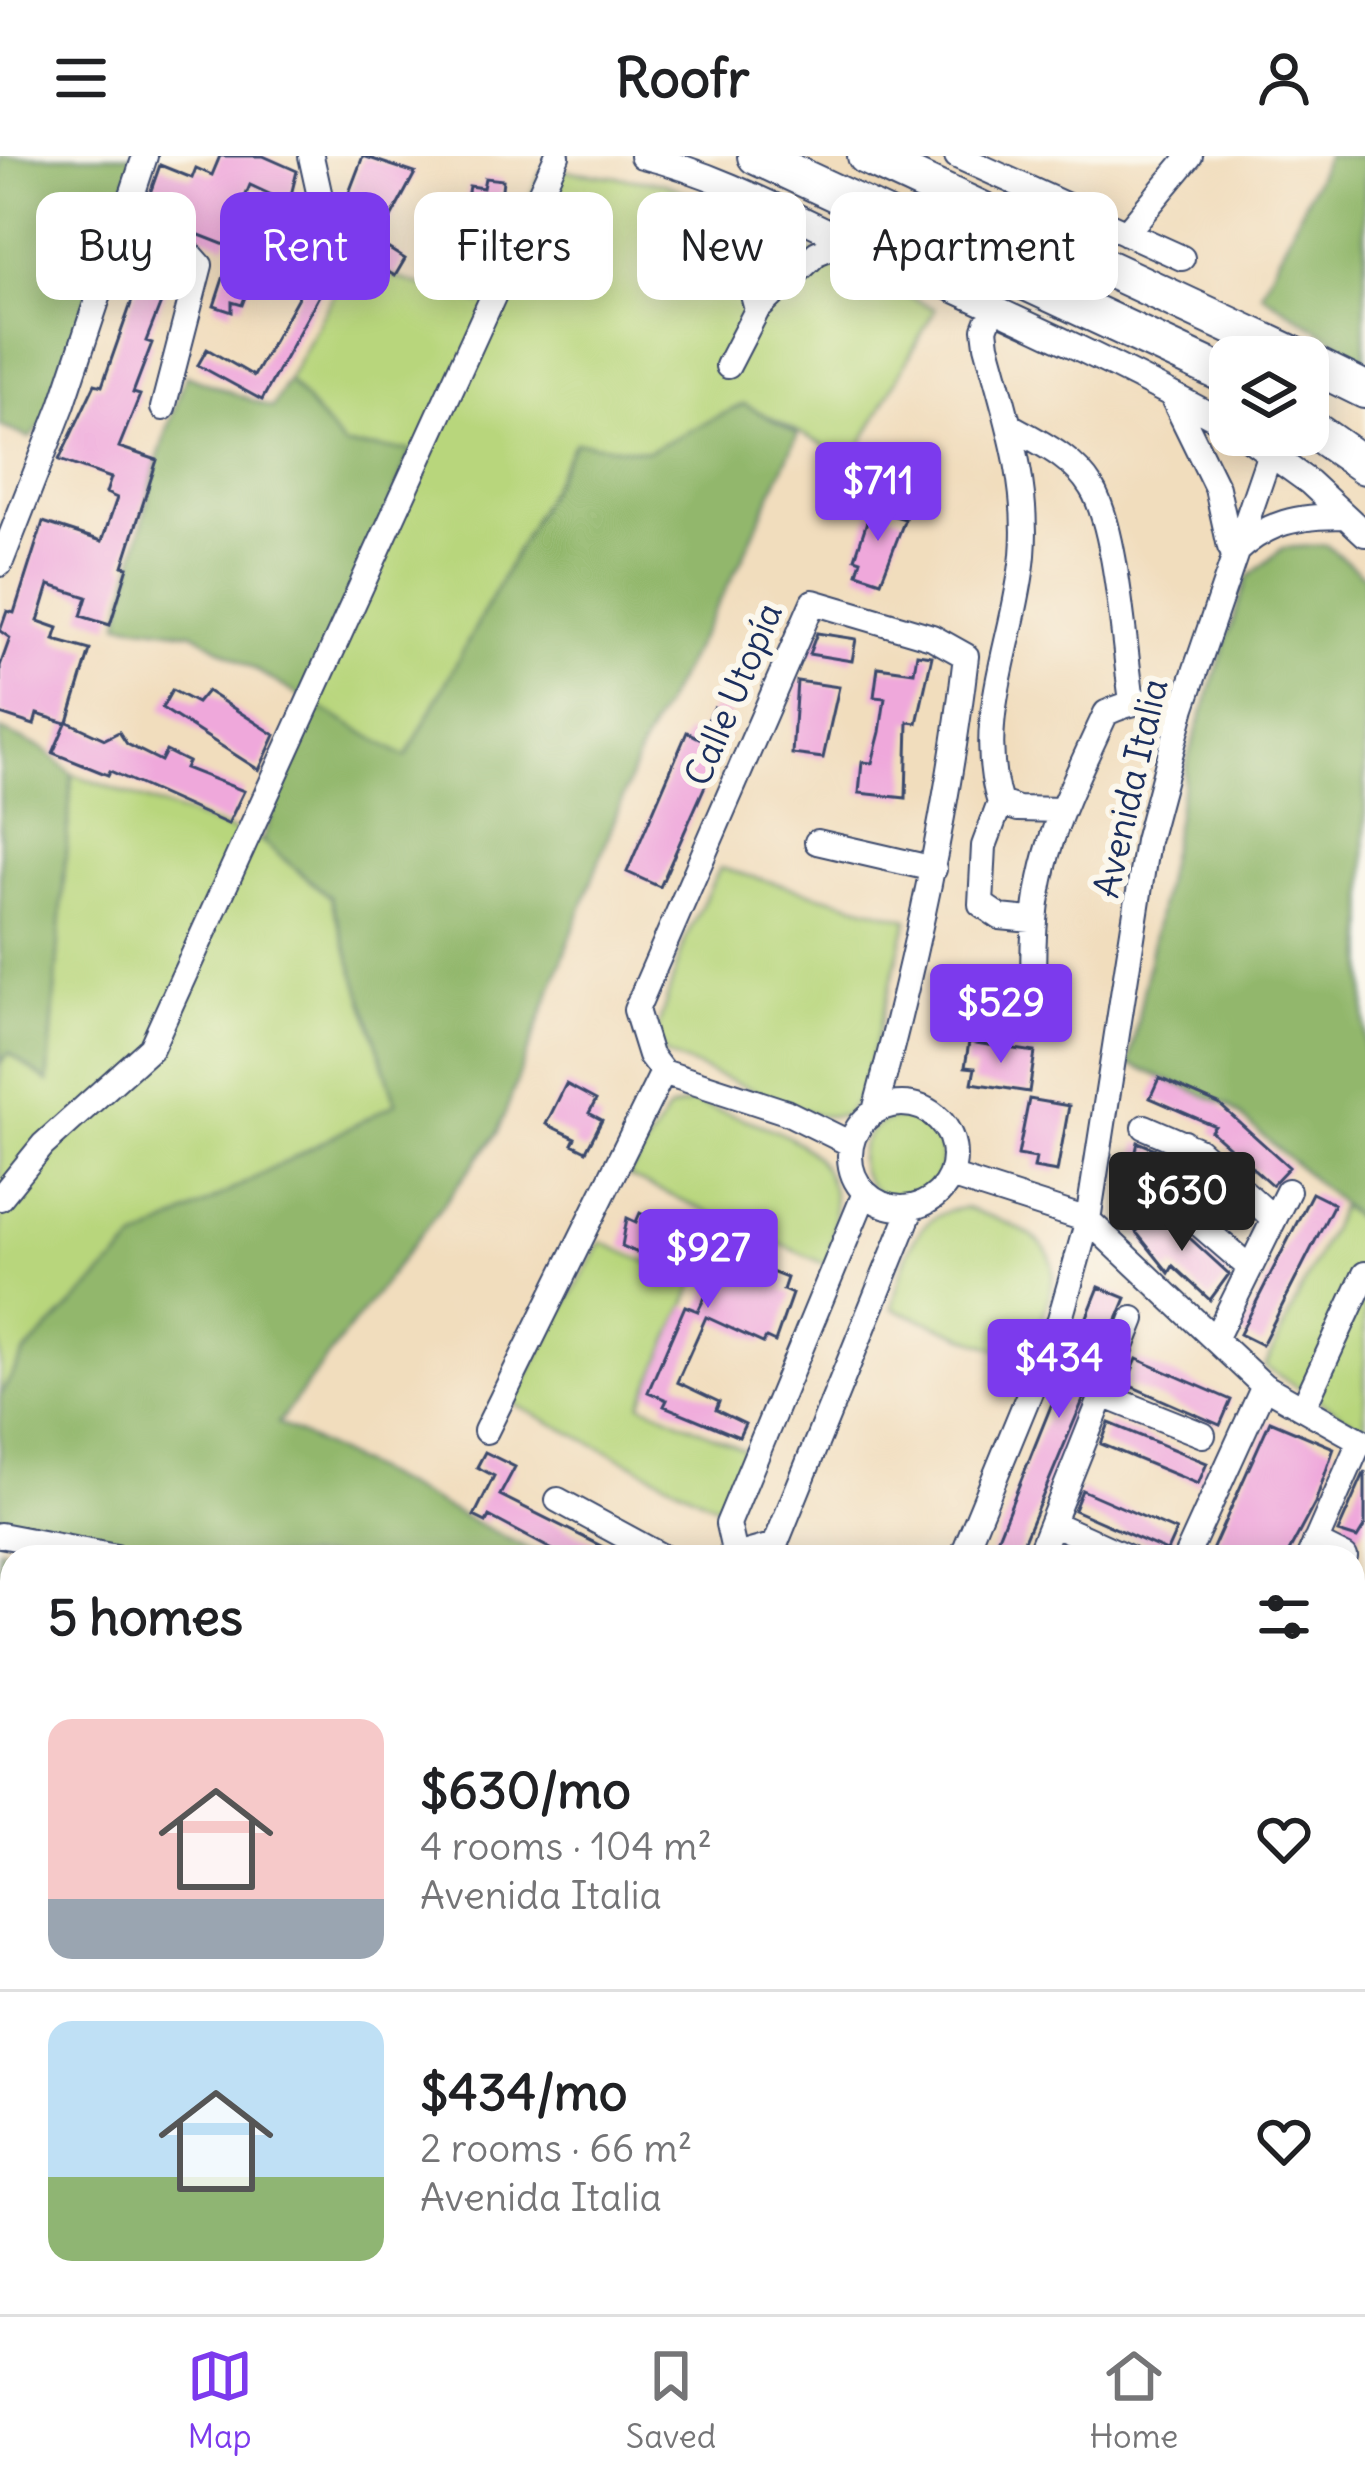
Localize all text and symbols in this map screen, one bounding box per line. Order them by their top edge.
text: Roofr [616,44,749,112]
icon: menu [48,45,114,111]
icon: person [1251,45,1317,111]
chip: Buy [36,192,196,300]
chip: Rent [220,192,390,300]
chip: Filters [414,192,613,300]
chip: New [637,192,806,300]
chip: Apartment [830,192,1118,300]
map controls [1209,336,1329,456]
button: layers [1209,336,1329,456]
pin: $711 [807,442,949,544]
text: $711 [842,456,914,505]
street label: Calle Utopía [675,596,792,792]
street label: Avenida Italia [1083,674,1178,902]
pin: $529 [930,964,1072,1066]
text: $529 [957,978,1045,1027]
pin: $630 [1111,1152,1253,1254]
text: $630 [1136,1166,1228,1215]
pin: $927 [637,1209,779,1311]
text: $927 [666,1223,750,1272]
pin: $434 [988,1319,1130,1421]
text: $434 [1015,1333,1103,1382]
icon: filters [1251,1584,1317,1650]
text: 5 homes [48,1585,243,1649]
text: $630/mo [420,1758,631,1822]
icon: home [144,1767,288,1911]
icon: heart [1251,1806,1317,1872]
text: 4 rooms · 104 m² [420,1822,712,1871]
text: Avenida Italia [420,1871,662,1920]
text: $434/mo [420,2060,627,2124]
icon: home [144,2069,288,2213]
icon: heart [1251,2108,1317,2174]
text: 2 rooms · 66 m² [420,2124,692,2173]
text: Avenida Italia [420,2173,662,2222]
tab: Map [187,2343,253,2457]
tab: Saved [626,2343,716,2457]
tab: Home [1089,2343,1178,2457]

